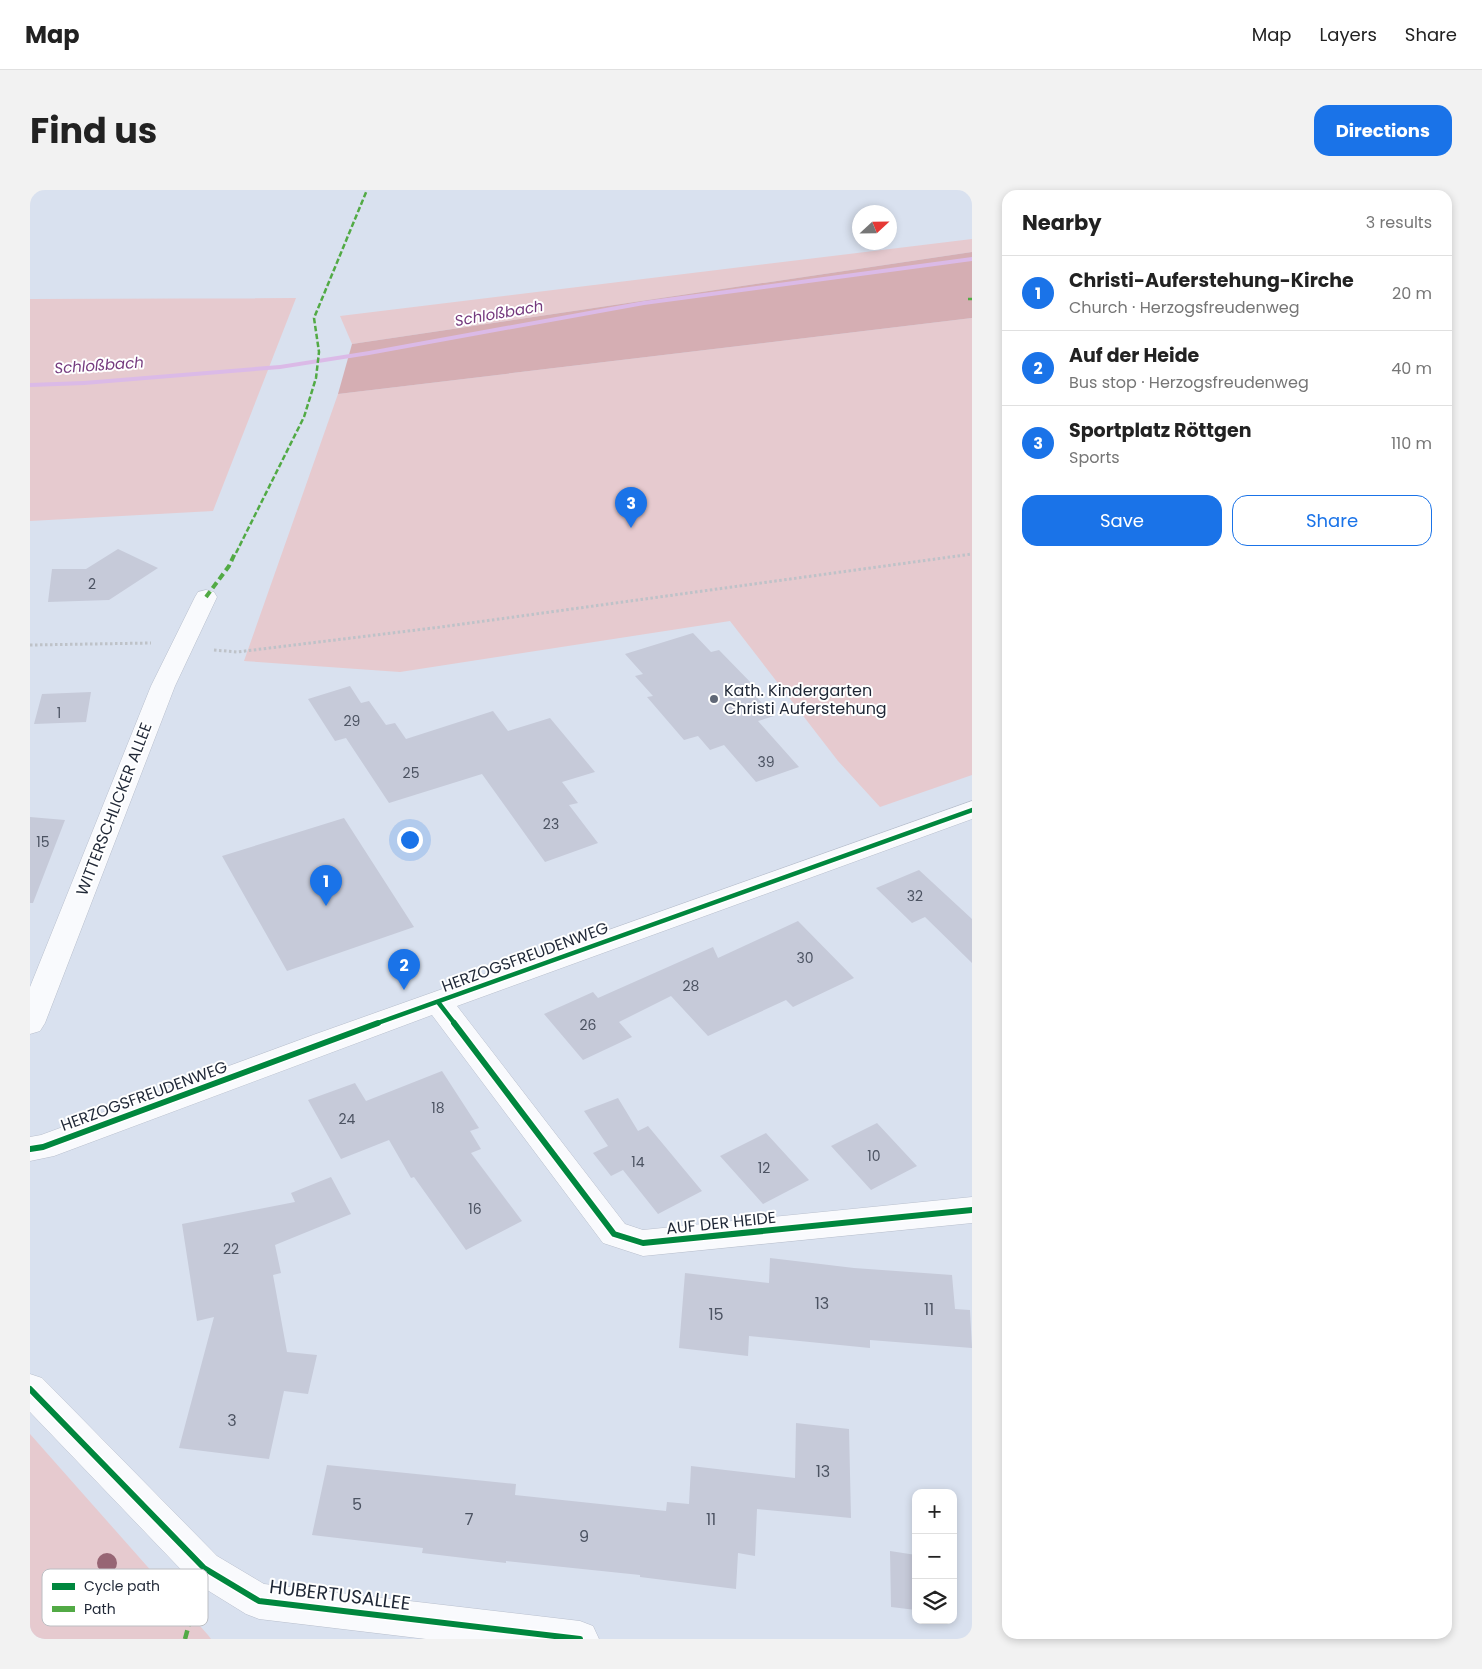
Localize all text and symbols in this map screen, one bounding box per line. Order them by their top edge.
text: Map [25,18,80,51]
text: Map [1252,22,1292,47]
text: Layers [1320,22,1377,47]
text: Share [1405,22,1457,47]
button: Directions [1314,105,1452,156]
text: Find us [30,106,157,155]
north arrow [852,205,897,250]
text: Nearby [1022,208,1102,237]
text: 3 results [1366,211,1432,234]
text: Christi-Auferstehung-Kirche [1069,267,1354,294]
text: 1 [1035,282,1041,305]
text: 20 m [1392,282,1432,305]
water label: Schloßbach [453,295,545,331]
text: Church · Herzogsfreudenweg [1069,296,1300,319]
text: Auf der Heide [1069,342,1199,369]
water label: Schloßbach [54,351,144,379]
text: 2 [1033,357,1043,380]
text: 40 m [1391,357,1432,380]
text: Bus stop · Herzogsfreudenweg [1069,371,1309,394]
text: Sportplatz Röttgen [1069,417,1251,444]
text: 3 [1033,432,1043,455]
text: 110 m [1391,432,1432,455]
text: Sports [1069,446,1120,469]
pin: 3 [615,487,647,528]
button: Save [1022,495,1222,546]
button: Share [1232,495,1432,546]
house number: 2 [88,574,96,594]
place label: Kath. Kindergarten Christi Auferstehung [724,679,887,720]
marker: Kath. Kindergarten Christi Auferstehung [708,693,720,705]
house number: 1 [57,703,61,723]
house number: 29 [344,711,360,731]
street label: WITTERSCHLICKER ALLEE [70,719,158,899]
house number: 39 [757,752,775,772]
house number: 25 [403,763,419,783]
house number: 23 [543,814,559,834]
your location [397,827,423,853]
house number: 15 [36,832,50,852]
pin: 1 [310,865,342,906]
house number: 32 [907,886,923,906]
street label: HERZOGSFREUDENWEG [438,916,612,998]
house number: 30 [796,948,814,968]
pin: 2 [388,949,420,990]
house number: 28 [683,976,700,996]
house number: 26 [580,1015,597,1035]
street label: HERZOGSFREUDENWEG [57,1055,231,1137]
house number: 18 [431,1098,445,1118]
house number: 24 [339,1109,356,1129]
house number: 10 [867,1146,881,1166]
house number: 14 [631,1152,645,1172]
house number: 12 [758,1158,770,1178]
house number: 16 [468,1199,482,1219]
street label: AUF DER HEIDE [665,1206,777,1240]
house number: 22 [223,1239,239,1259]
house number: 13 [815,1292,829,1315]
house number: 11 [924,1298,934,1321]
house number: 15 [708,1303,724,1326]
house number: 3 [227,1409,237,1432]
house number: 13 [816,1460,830,1483]
map controls [912,1489,957,1624]
button: + [912,1489,957,1534]
house number: 5 [352,1493,362,1516]
house number: 7 [465,1508,474,1531]
house number: 11 [706,1508,716,1531]
house number: 9 [579,1525,589,1548]
button: − [912,1534,957,1579]
legend [42,1569,208,1626]
street label: HUBERTUSALLEE [268,1573,412,1617]
text: Cycle path [84,1576,160,1596]
button: layers [912,1579,957,1624]
text: Path [84,1599,116,1619]

